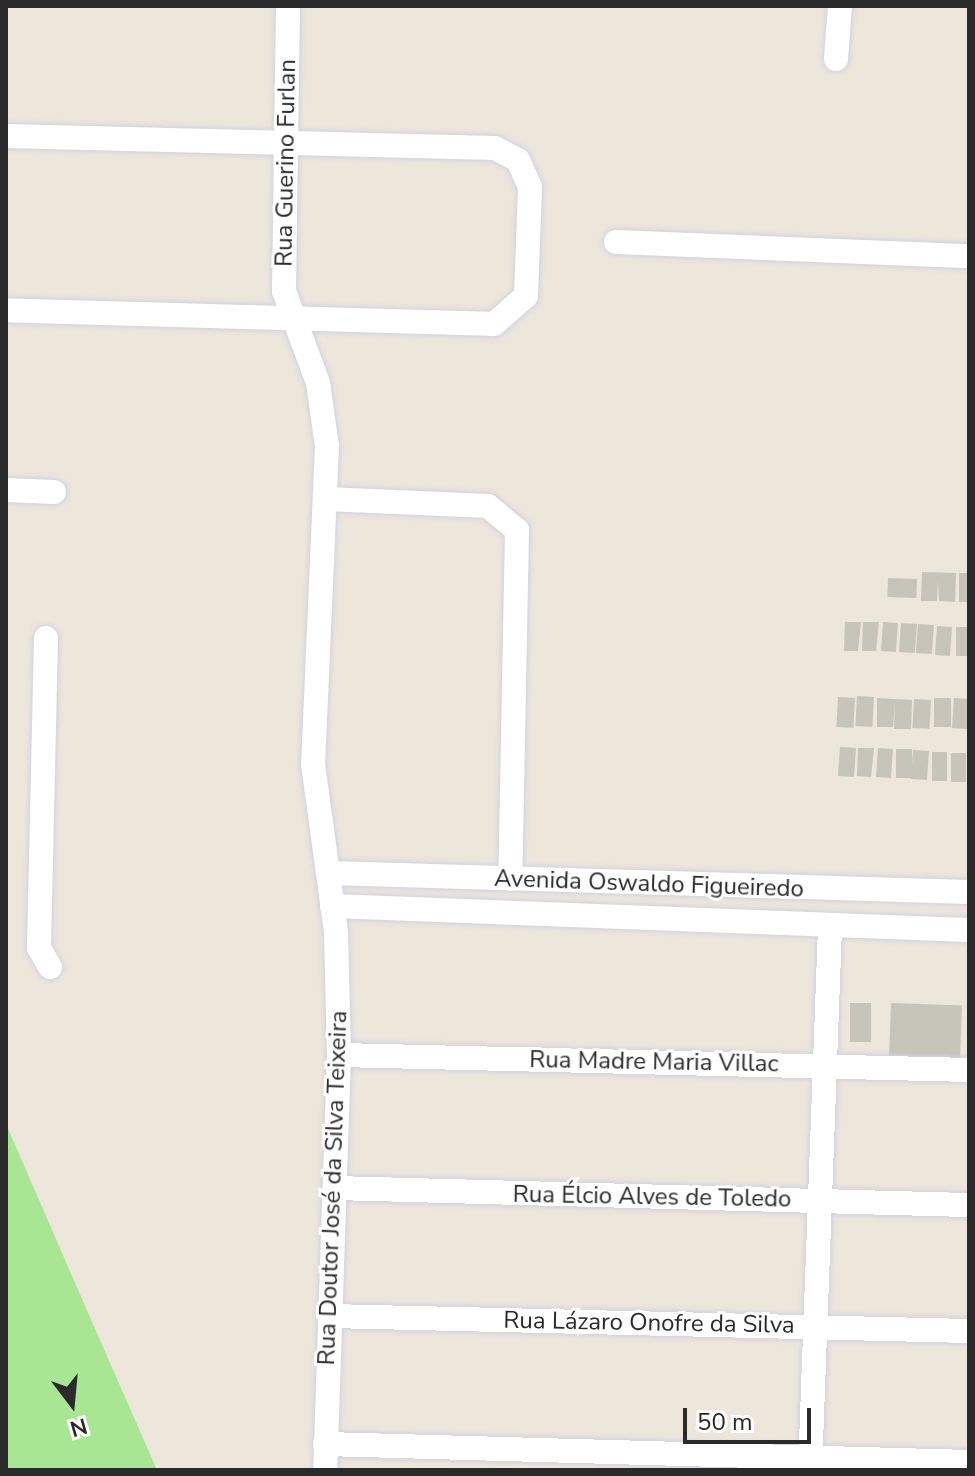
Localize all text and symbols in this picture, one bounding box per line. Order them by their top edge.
street label: Rua Guerino Furlan [270,59,302,267]
street label: Avenida Oswaldo Figueiredo [494,864,804,904]
street label: Rua Doutor José da Silva Teixeira [312,1010,354,1366]
street label: Rua Madre Maria Villac [529,1045,779,1079]
street label: Rua Élcio Alves de Toledo [513,1180,791,1214]
street label: Rua Lázaro Onofre da Silva [503,1306,795,1340]
north arrow [32,1364,112,1444]
scale bar [687,1392,815,1442]
text: 50 m [697,1406,753,1438]
text: N [67,1410,91,1444]

